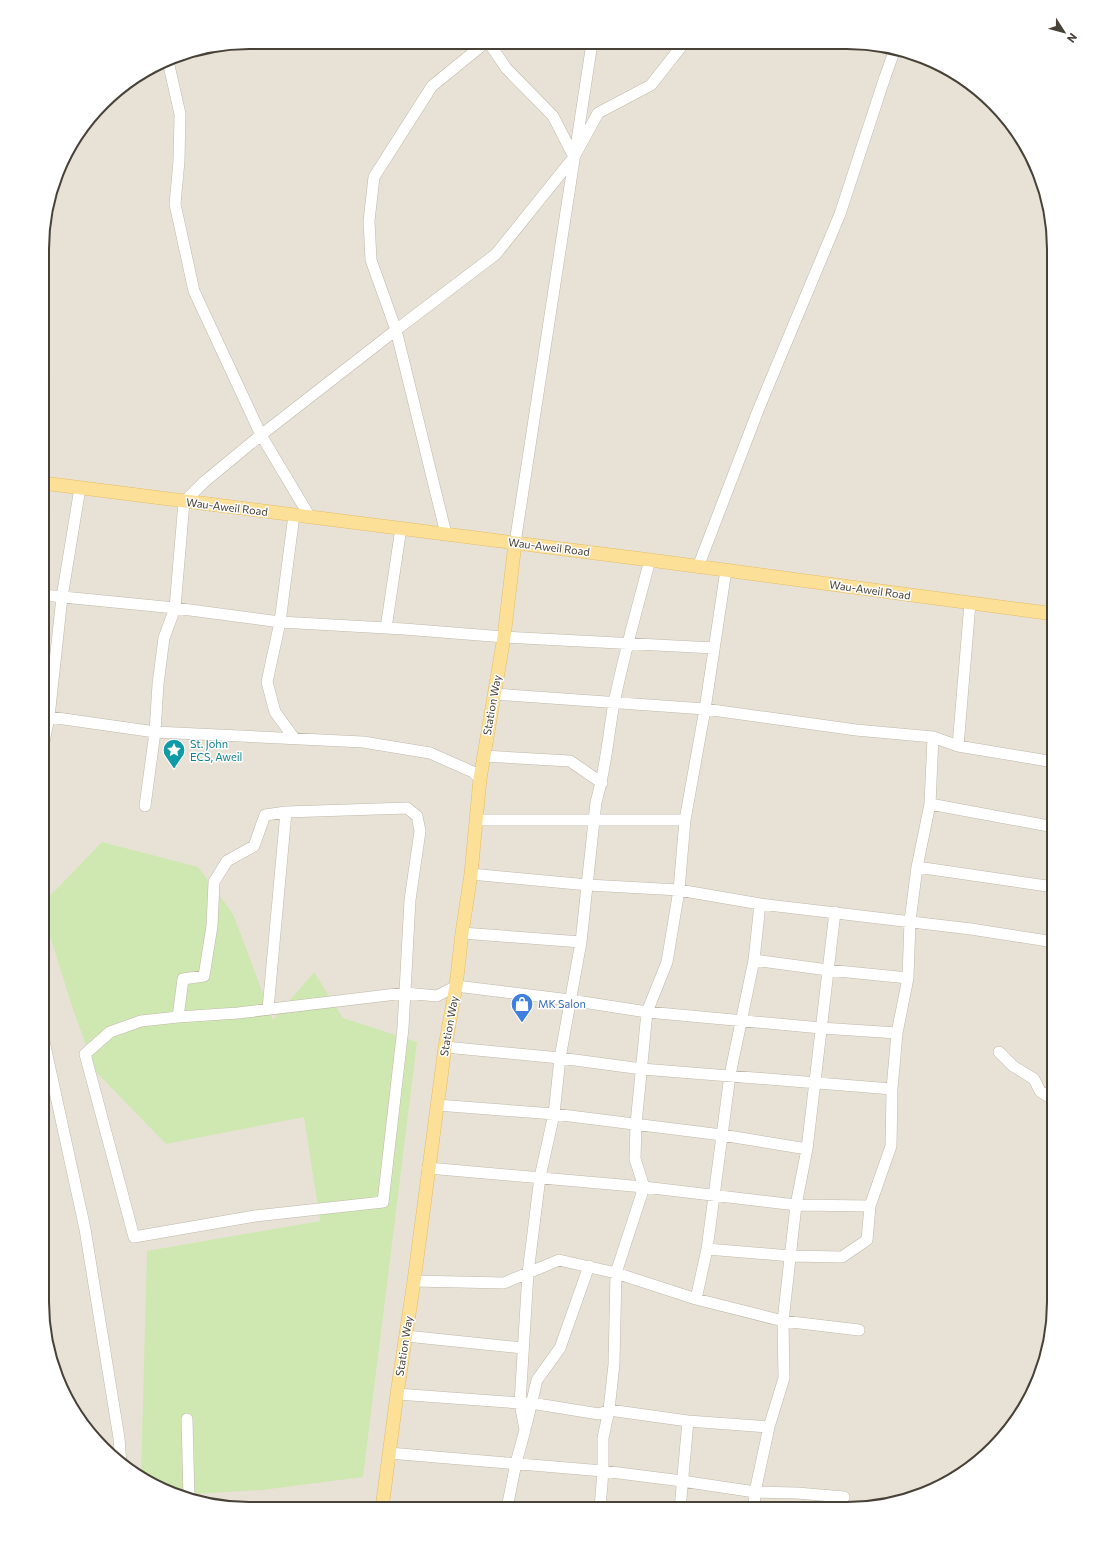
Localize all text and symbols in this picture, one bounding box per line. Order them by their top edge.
north arrow [1044,12,1084,52]
text: N [1065,31,1080,45]
street label: Wau-Aweil Road [186,495,269,518]
street label: Wau-Aweil Road [508,535,591,558]
street label: Wau-Aweil Road [829,577,912,602]
street label: Station Way [480,674,503,736]
place icon: St. John ECS, Aweil [161,737,187,770]
place label: St. John ECS, Aweil [190,737,242,763]
shop icon: MK Salon [509,991,535,1024]
street label: Station Way [437,995,460,1057]
place label: MK Salon [538,997,586,1010]
street label: Station Way [392,1315,415,1377]

